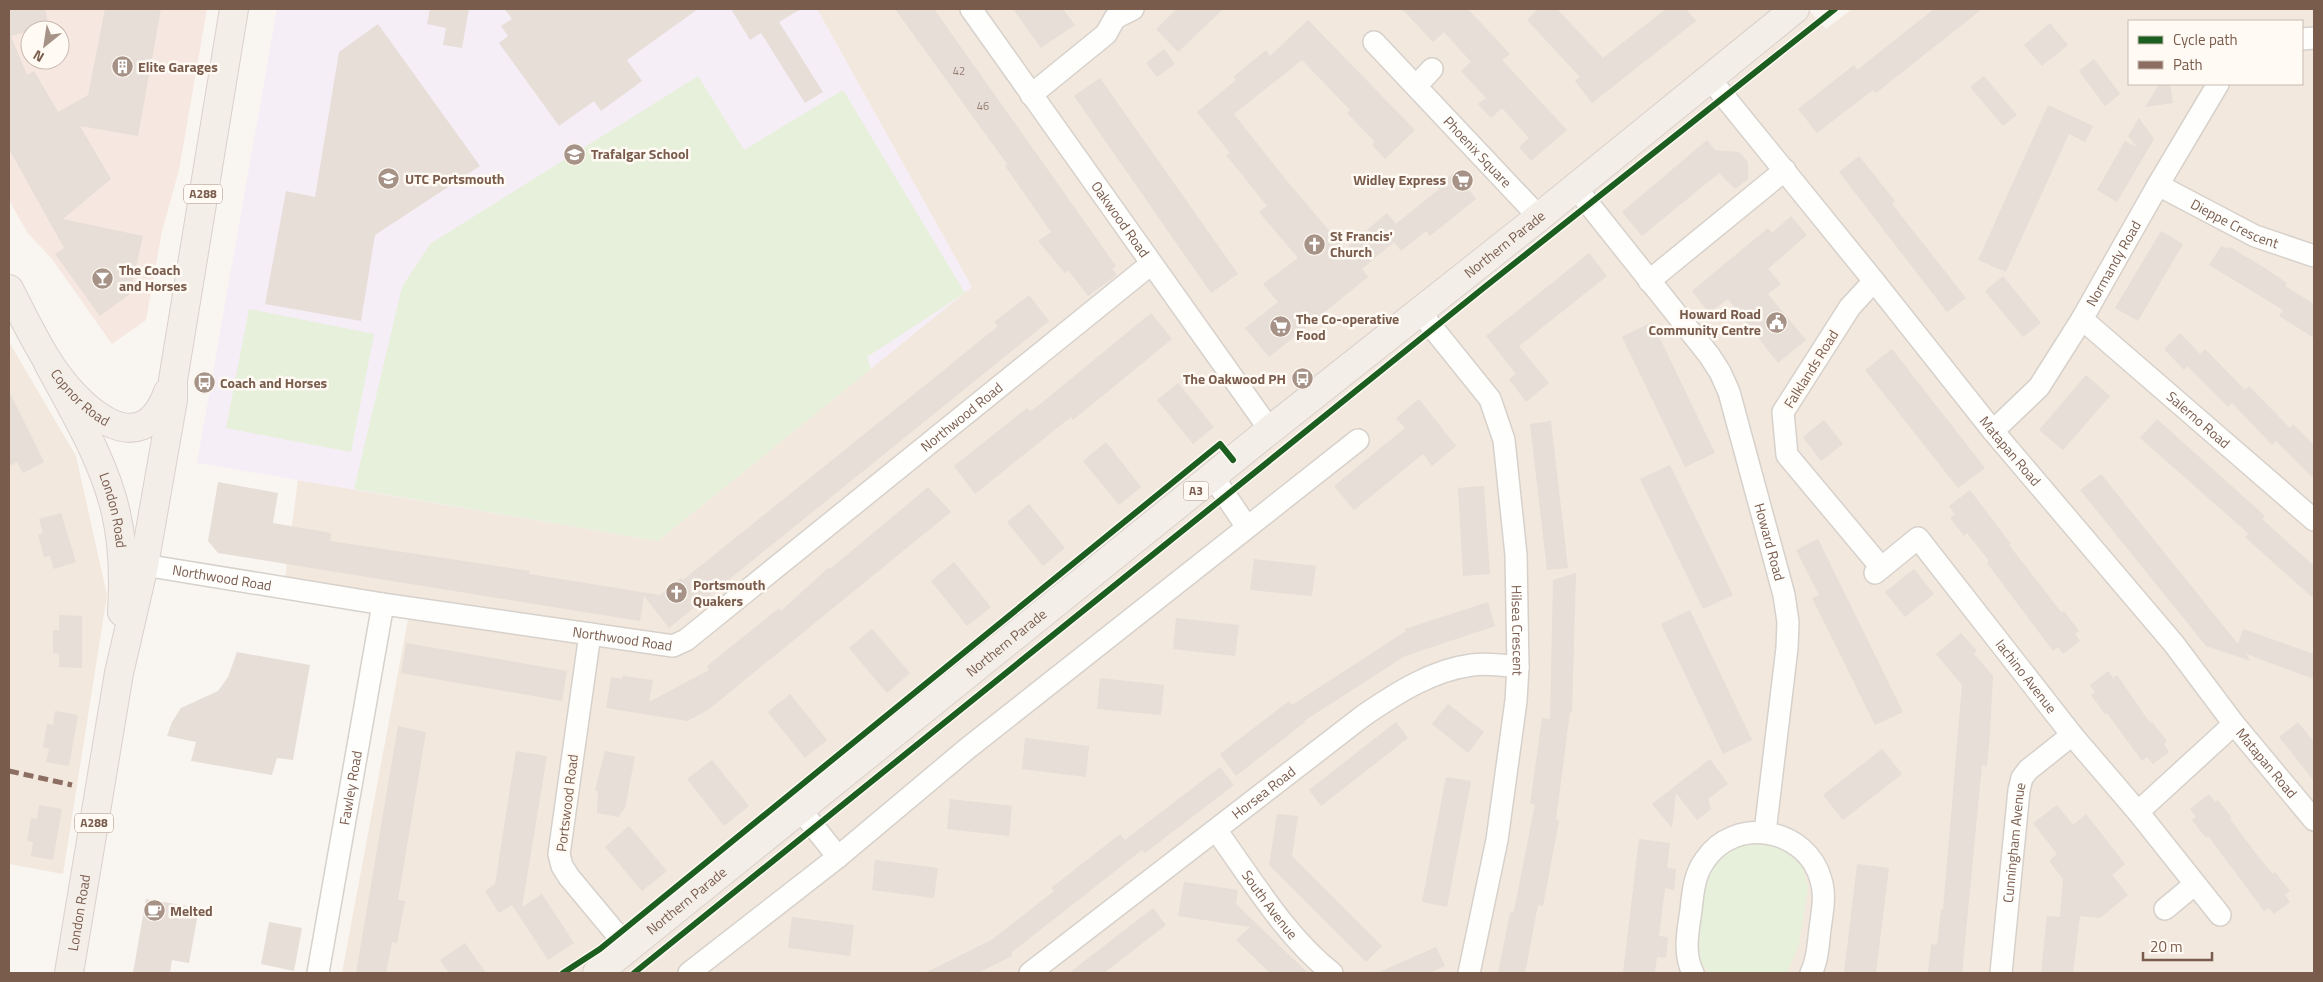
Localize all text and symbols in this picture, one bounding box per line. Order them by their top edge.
north arrow [20,20,70,70]
legend [2128,20,2303,85]
text: Cycle path [2173,28,2238,51]
text: N [29,45,48,68]
text: Path [2173,53,2203,76]
building icon: Elite Garages [110,55,134,79]
place label: Elite Garages [138,56,218,77]
house number: 42 [953,63,965,79]
house number: 46 [977,98,989,114]
street label: Phoenix Square [1439,111,1517,192]
school or university icon: Trafalgar School [563,142,587,166]
place label: Trafalgar School [591,143,689,164]
school or university icon: UTC Portsmouth [377,167,401,191]
place label: UTC Portsmouth [405,168,505,189]
supermarket icon: Widley Express [1450,168,1474,192]
place label: Widley Express [1353,169,1446,190]
street label: Oakwood Road [1086,177,1155,262]
road number: A288 [184,184,222,203]
street label: Dieppe Crescent [2187,193,2282,253]
street label: Northern Parade [1459,205,1549,283]
street label: Normandy Road [2080,216,2146,310]
place label: St Francis' Church [1330,225,1393,262]
church icon: St Francis' Church [1302,232,1326,256]
place label: The Coach and Horses [119,259,187,296]
bar icon: The Coach and Horses [91,266,115,290]
place label: Howard Road Community Centre [1648,303,1761,340]
place label: The Co-operative Food [1296,308,1399,345]
public building icon: Howard Road Community Centre [1765,310,1789,334]
supermarket icon: The Co-operative Food [1268,315,1292,339]
street label: Falklands Road [1778,325,1843,412]
street label: Copnor Road [46,364,114,431]
bus stop icon: The Oakwood PH [1290,367,1314,391]
place label: The Oakwood PH [1183,368,1286,389]
bus stop icon: Coach and Horses [192,371,216,395]
place label: Coach and Horses [220,372,328,393]
street label: Northwood Road [916,377,1007,456]
street label: Salerno Road [2162,386,2235,453]
street label: Matapan Road [1975,411,2046,490]
street label: London Road [94,469,132,549]
road number: A3 [1184,482,1208,501]
street label: Howard Road [1750,501,1791,583]
street label: Northwood Road [171,559,273,596]
place label: Portsmouth Quakers [693,574,765,611]
church icon: Portsmouth Quakers [665,581,689,605]
street label: Hilsea Crescent [1507,585,1529,677]
street label: Northern Parade [961,603,1051,681]
street label: Northwood Road [571,621,674,656]
street label: Iachino Avenue [1991,634,2062,718]
street label: Matapan Road [2231,723,2303,803]
street label: Fawley Road [333,749,367,827]
street label: Portswood Road [550,753,583,853]
street label: Horsea Road [1227,761,1300,824]
street label: Cunningham Avenue [1997,780,2031,904]
road number: A288 [75,814,113,832]
street label: Northern Parade [641,861,731,939]
street label: South Avenue [1237,865,1303,944]
street label: London Road [62,873,95,953]
cafe icon: Melted [142,899,166,923]
place label: Melted [170,900,213,921]
scale bar [2143,930,2212,962]
text: 20 m [2150,935,2183,958]

